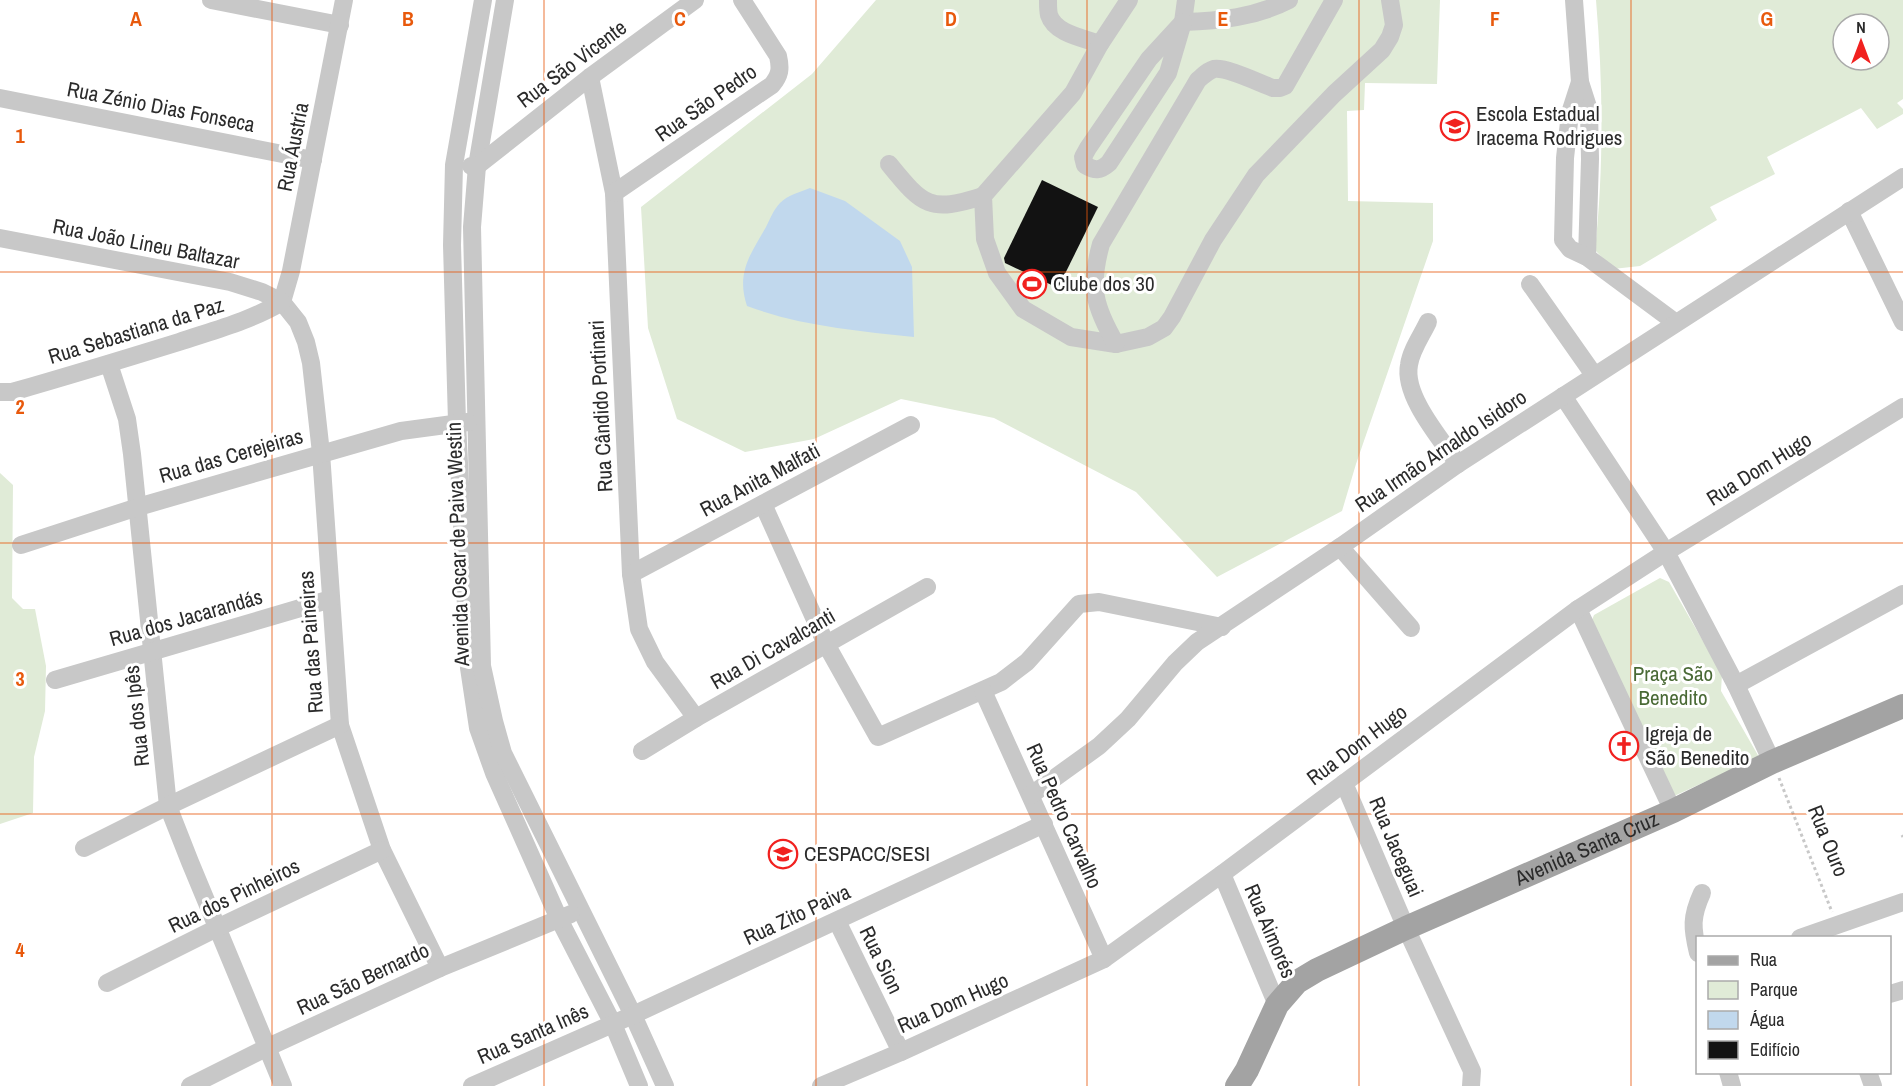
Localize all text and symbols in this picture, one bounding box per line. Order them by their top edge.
text: A [130,5,142,32]
text: B [402,5,414,32]
text: C [674,5,686,32]
text: D [945,5,957,32]
text: E [1218,5,1229,32]
text: F [1490,5,1500,32]
text: G [1761,5,1773,32]
north arrow [1831,12,1891,72]
street label: Rua São Vicente [511,13,632,114]
text: N [1856,16,1866,38]
street label: Rua São Pedro [649,57,762,148]
street label: Rua Zénio Dias Fonseca [65,74,258,139]
place label: Escola Estadual Iracema Rodrigues [1476,99,1622,152]
street label: Rua Áustria [270,100,315,194]
school or university icon: Escola Estadual Iracema Rodrigues [1439,110,1471,142]
text: 1 [15,122,25,149]
street label: Rua João Lineu Baltazar [50,211,242,276]
sports icon: Clube dos 30 [1016,268,1048,300]
place label: Clube dos 30 [1053,269,1154,298]
street label: Rua Sebastiana da Paz [45,290,227,371]
street label: Rua Cândido Portinari [582,319,619,493]
street label: Rua Irmão Arnaldo Isidoro [1349,382,1532,519]
text: 2 [15,393,25,420]
street label: Rua das Cerejeiras [156,421,306,490]
street label: Avenida Oscar de Paiva Westin [439,421,476,668]
street label: Rua Dom Hugo [1701,425,1817,512]
street label: Rua Anita Malfati [695,436,825,523]
street label: Rua das Paineiras [291,570,330,714]
street label: Rua dos Jacarandás [106,582,266,653]
street label: Rua Di Cavalcanti [705,601,841,696]
park label: Praça São Benedito [1633,659,1713,712]
street label: Rua dos Ipês [117,664,156,768]
text: 3 [15,665,25,692]
street label: Rua Dom Hugo [1301,697,1413,792]
place label: Igreja de São Benedito [1645,719,1749,772]
church icon: Igreja de São Benedito [1608,730,1640,762]
street label: Rua Pedro Carvalho [1019,739,1109,893]
street label: Rua Jaceguai [1362,792,1431,901]
street label: Rua Ouro [1801,801,1856,881]
street label: Avenida Santa Cruz [1509,804,1663,893]
school or university icon: CESPACC/SESI [767,838,799,870]
place label: CESPACC/SESI [804,839,930,868]
street label: Rua dos Pinheiros [163,851,304,940]
street label: Rua Zito Paiva [739,877,855,952]
street label: Rua Aimorés [1238,879,1303,982]
street label: Rua Sion [853,921,910,998]
street label: Rua São Bernardo [292,935,434,1022]
text: 4 [15,936,25,963]
legend [1696,936,1891,1074]
text: Rua [1750,947,1777,972]
street label: Rua Dom Hugo [893,965,1013,1040]
text: Parque [1750,977,1798,1002]
street label: Rua Santa Inês [473,996,593,1071]
text: Água [1749,1007,1784,1032]
text: Edifício [1750,1037,1800,1062]

